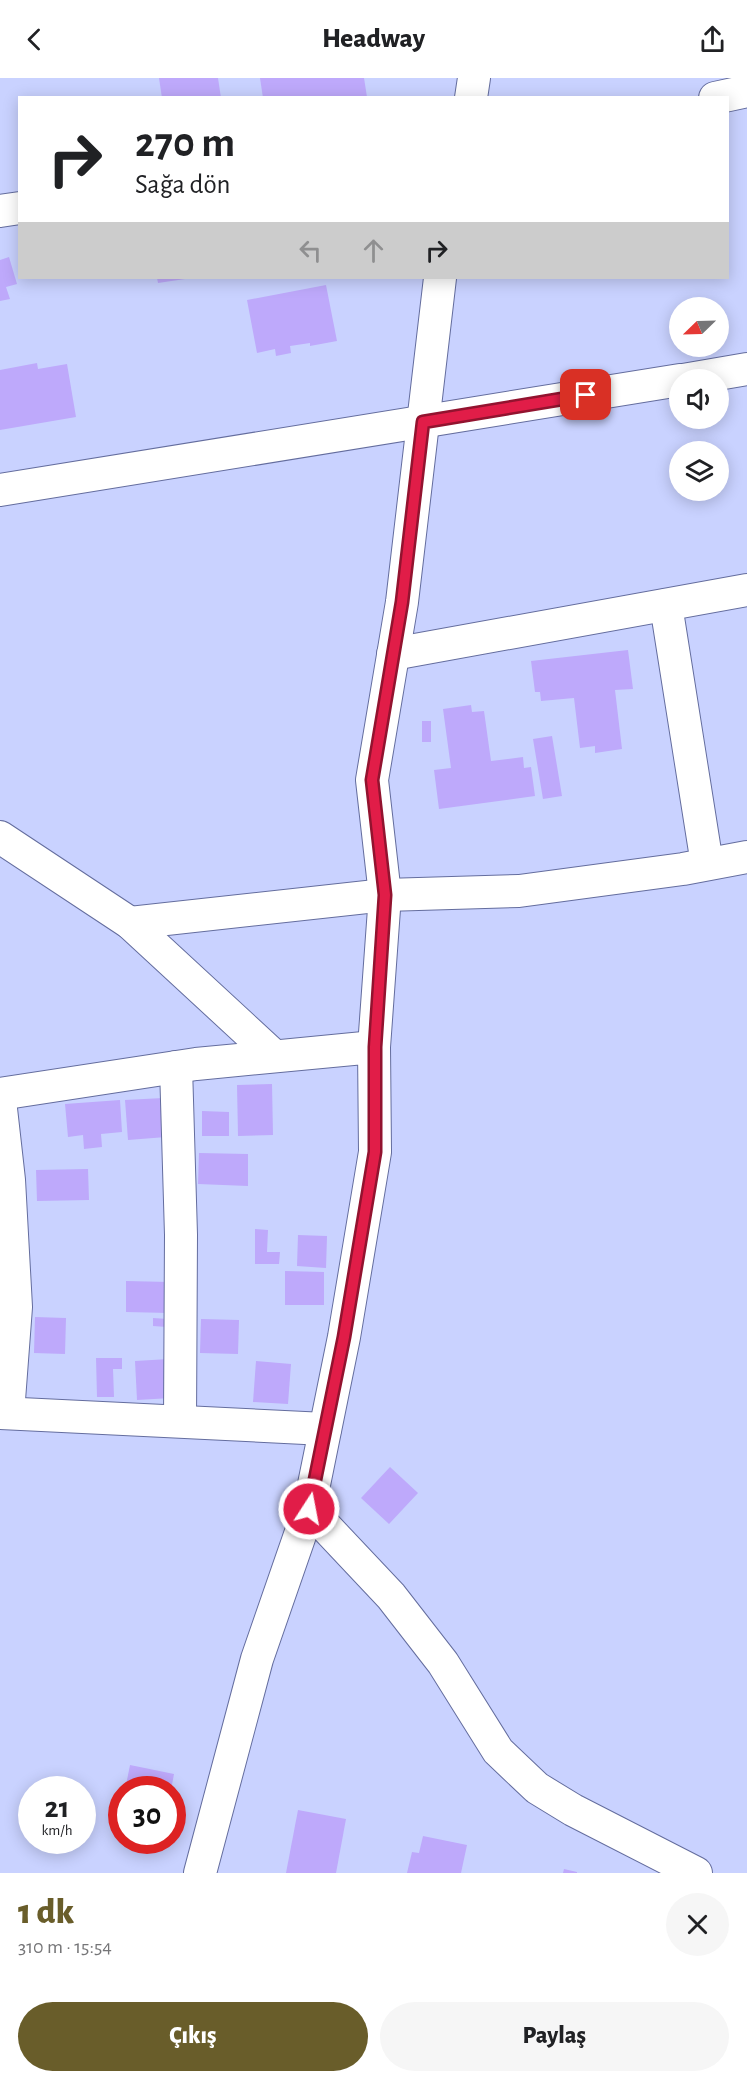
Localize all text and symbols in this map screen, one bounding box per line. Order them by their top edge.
icon: back [18,23,51,56]
icon: share [696,23,729,56]
text: Headway [322,25,425,52]
icon: right [36,120,114,198]
text: 270 m [135,122,235,164]
text: Sağa dön [135,171,230,198]
icon: left [294,234,327,267]
icon: ahead [357,234,390,267]
icon: right [420,234,453,267]
north arrow [669,297,729,357]
map controls [669,297,729,501]
pin [560,369,611,420]
button: sound [669,369,729,429]
icon: arrive [569,378,602,411]
button: layers [669,441,729,501]
position arrow [277,1477,341,1541]
speed limit sign: 30 [108,1776,186,1854]
text: 21 [45,1793,69,1823]
text: km/h [42,1823,72,1838]
button: close [666,1893,729,1956]
text: 1 dk [18,1894,74,1930]
text: 310 m · 15:54 [18,1937,112,1957]
button: Çıkış [18,2002,368,2071]
button: Paylaş [380,2002,729,2071]

